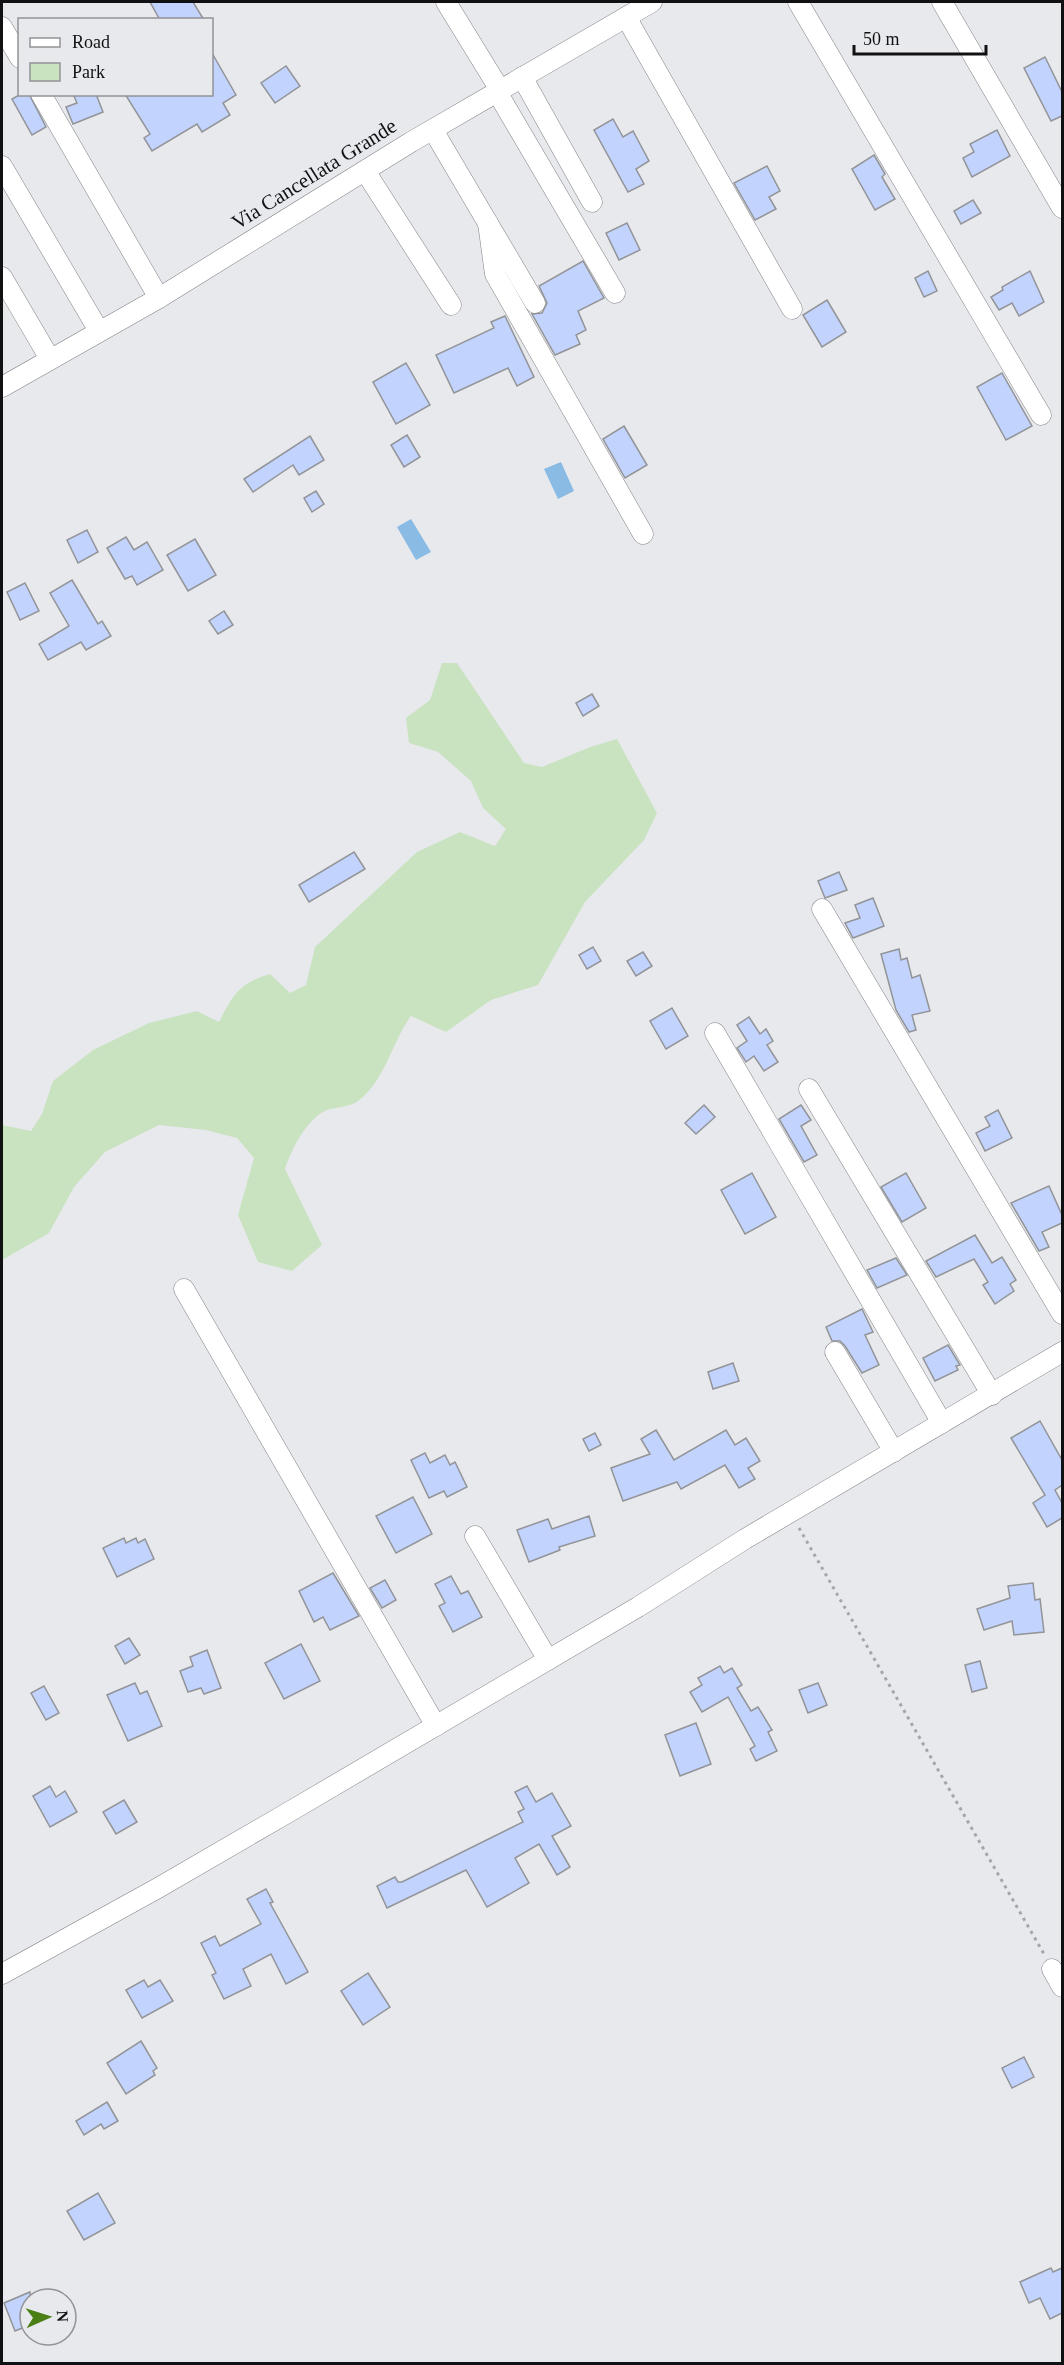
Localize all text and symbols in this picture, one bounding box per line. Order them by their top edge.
legend [18,18,213,96]
scale bar [854,18,986,56]
text: 50 m [863,29,900,49]
text: Road [72,32,110,52]
text: Park [72,62,105,82]
street label: Via Cancellata Grande [227,113,401,235]
north arrow [18,2287,78,2347]
text: N [54,2310,71,2323]

